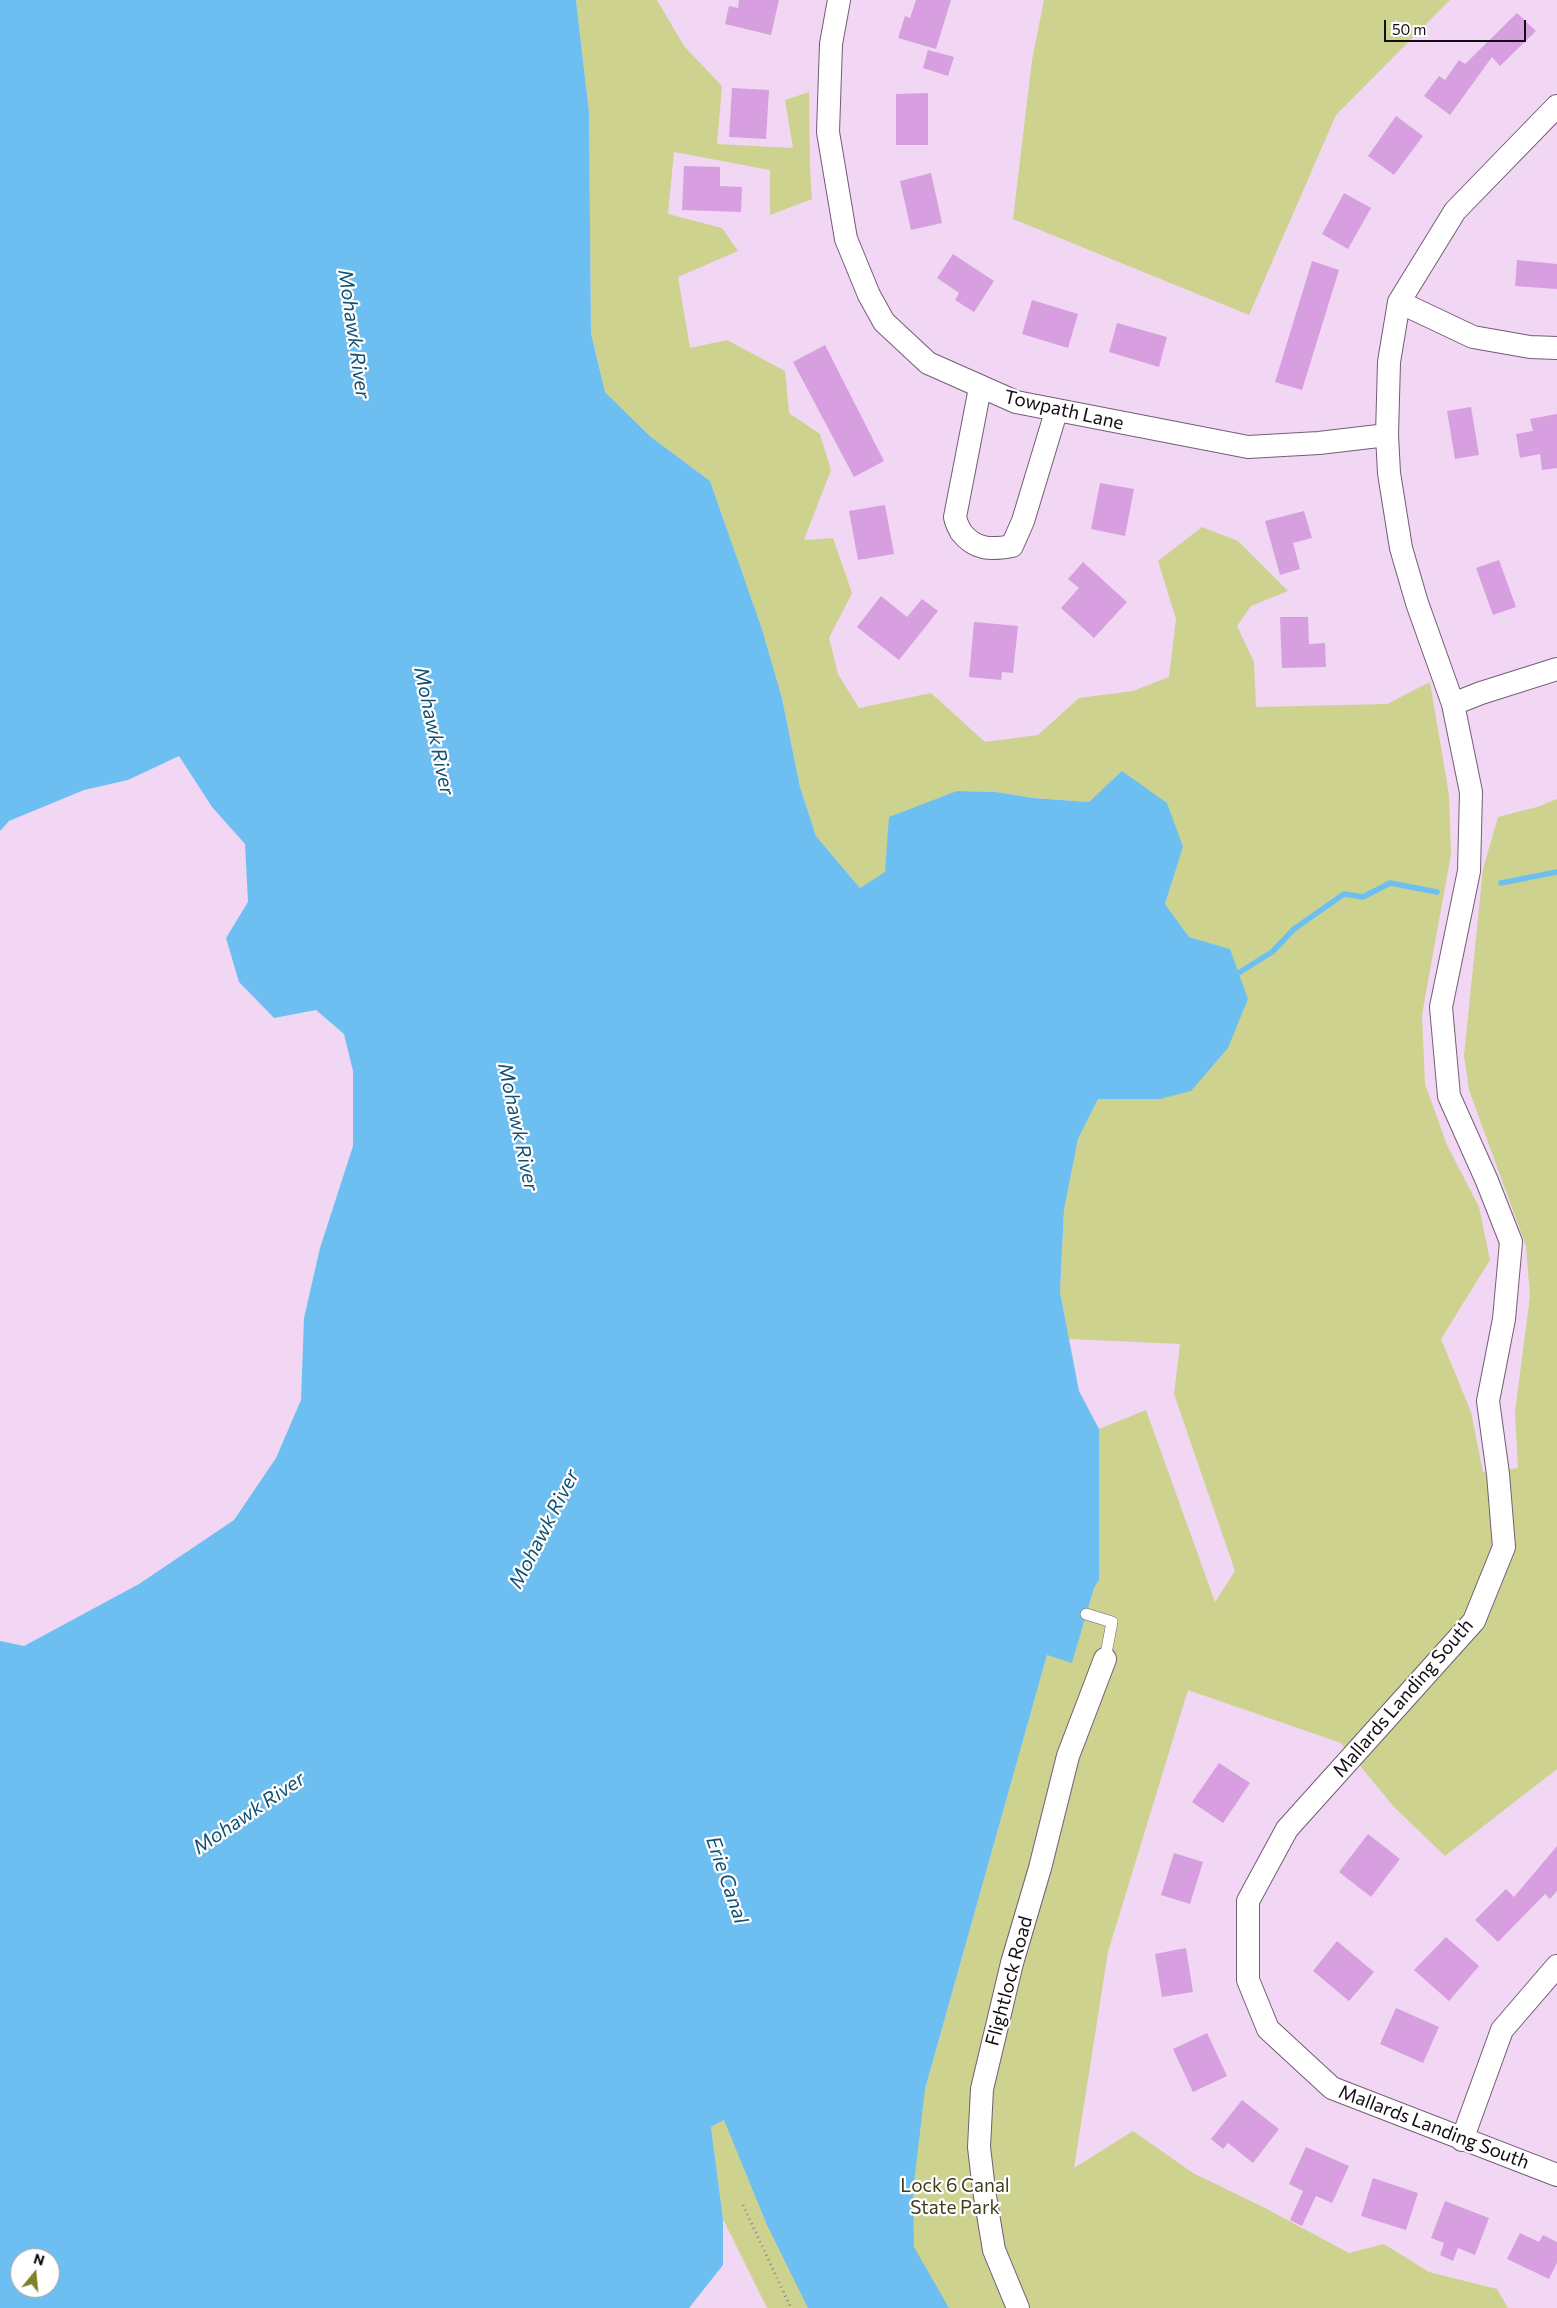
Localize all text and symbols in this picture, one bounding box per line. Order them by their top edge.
scale bar [1387,10,1530,42]
text: 50 m [1392,20,1426,38]
water label: Mohawk River [333,268,375,400]
street label: Towpath Lane [1002,385,1126,435]
water label: Mohawk River [409,665,459,797]
water label: Mohawk River [493,1061,543,1193]
water label: Mohawk River [504,1465,584,1593]
street label: Mallards Landing South [1328,1614,1478,1782]
water label: Mohawk River [188,1767,310,1859]
water label: Erie Canal [701,1833,753,1927]
street label: Flightlock Road [981,1914,1037,2048]
street label: Mallards Landing South [1336,2080,1532,2174]
park label: Lock 6 Canal State Park [900,2175,1010,2219]
north arrow [10,2248,60,2298]
text: N [32,2249,47,2269]

